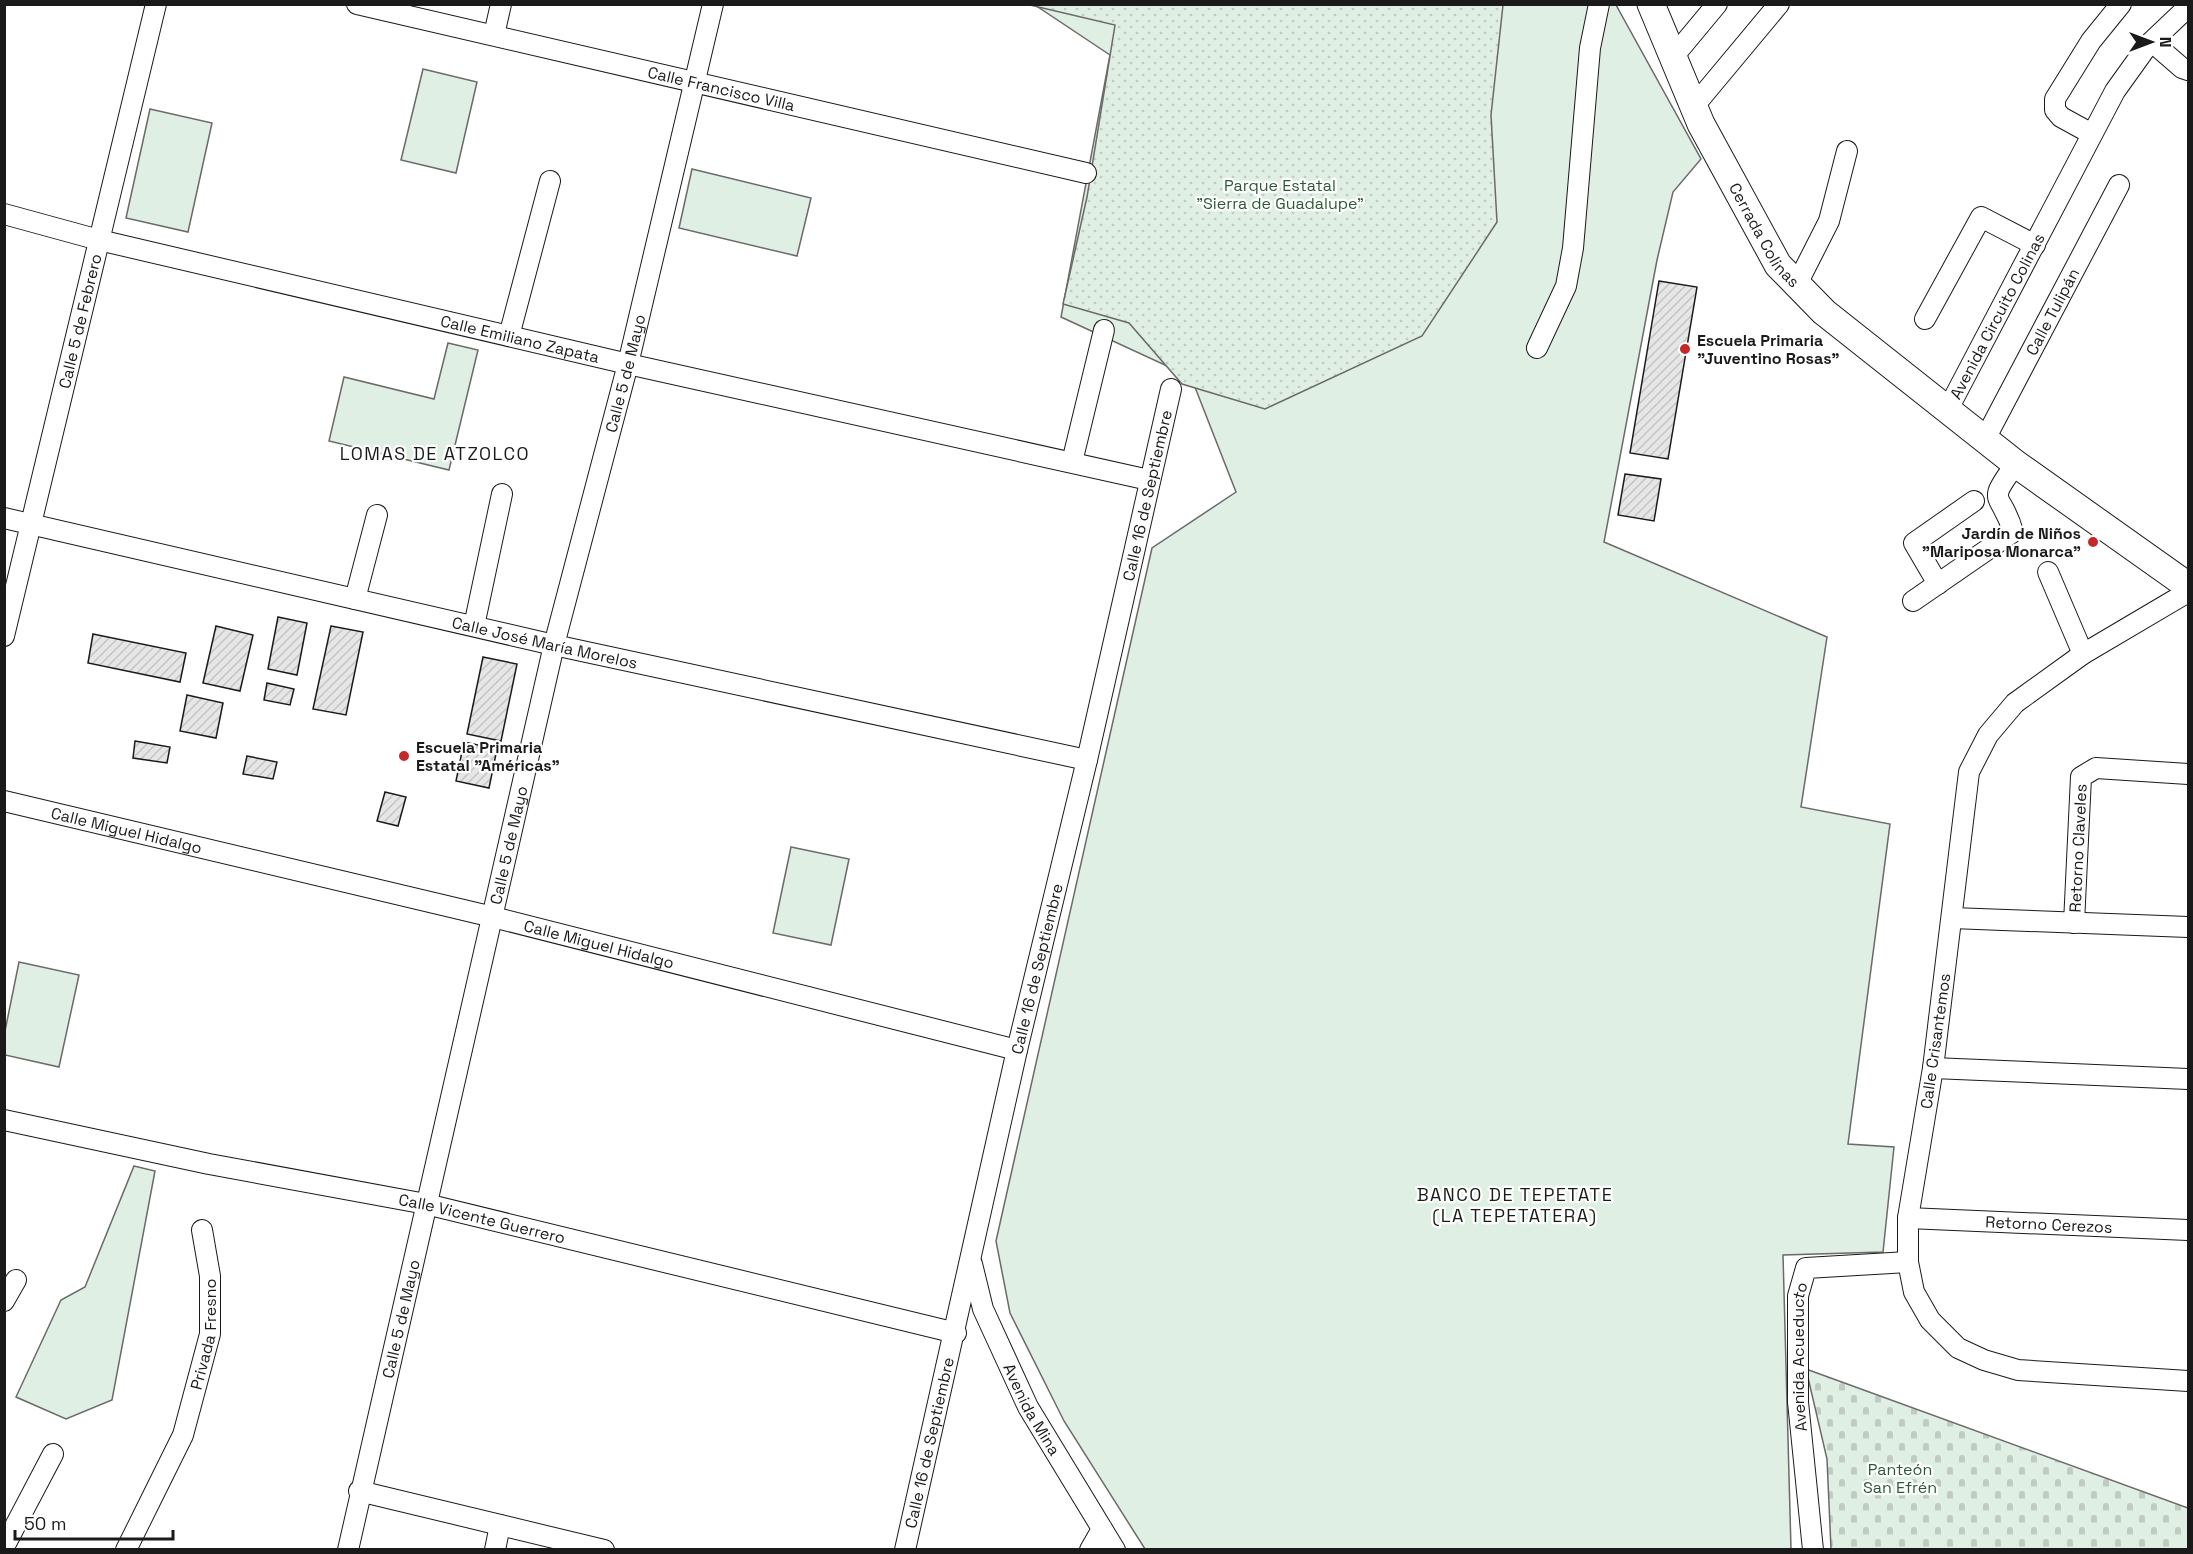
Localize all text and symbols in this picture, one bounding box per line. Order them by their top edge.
north arrow [2121,12,2181,72]
text: N [2155,37,2176,47]
street label: Calle Francisco Villa [646,62,797,116]
park label: Parque Estatal "Sierra de Guadalupe" [1196,175,1364,214]
street label: Cerrada Colinas [1724,179,1804,292]
street label: Avenida Circuito Colinas [1945,230,2049,403]
street label: Calle 5 de Febrero [54,252,107,391]
street label: Calle Tulipán [2021,265,2084,359]
street label: Calle Emiliano Zapata [438,310,601,368]
street label: Calle 5 de Mayo [600,312,650,435]
place label: Escuela Primaria "Juventino Rosas" [1697,330,1840,369]
marker: Escuela Primaria "Juventino Rosas" [1678,342,1692,356]
street label: Calle 16 de Septiembre [1118,408,1177,583]
district label: LOMAS DE ATZOLCO [340,442,530,465]
place label: Jardín de Niños "Mariposa Monarca" [1922,523,2081,562]
marker: Jardín de Niños "Mariposa Monarca" [2086,535,2100,549]
street label: Calle José María Morelos [450,612,639,674]
place label: Escuela Primaria Estatal "Américas" [416,737,560,776]
marker: Escuela Primaria Estatal "Américas" [397,749,411,763]
street label: Retorno Claveles [2065,783,2092,913]
street label: Calle 5 de Mayo [485,784,533,907]
street label: Calle Miguel Hidalgo [49,803,204,859]
street label: Calle 16 de Septiembre [1006,881,1068,1056]
street label: Calle Miguel Hidalgo [522,915,676,974]
street label: Calle Crisantemos [1916,972,1955,1110]
district label: BANCO DE TEPETATE (LA TEPETATERA) [1417,1183,1613,1227]
street label: Calle Vicente Guerrero [397,1189,567,1249]
street label: Retorno Cerezos [1985,1211,2113,1238]
street label: Calle 5 de Mayo [377,1258,425,1380]
street label: Privada Fresno [186,1279,221,1392]
street label: Avenida Acueducto [1788,1280,1812,1433]
street label: Calle 16 de Septiembre [900,1355,959,1530]
street label: Avenida Mina [998,1360,1065,1459]
park label: Panteón San Efrén [1863,1459,1937,1498]
scale bar [15,1503,172,1541]
text: 50 m [24,1512,66,1535]

